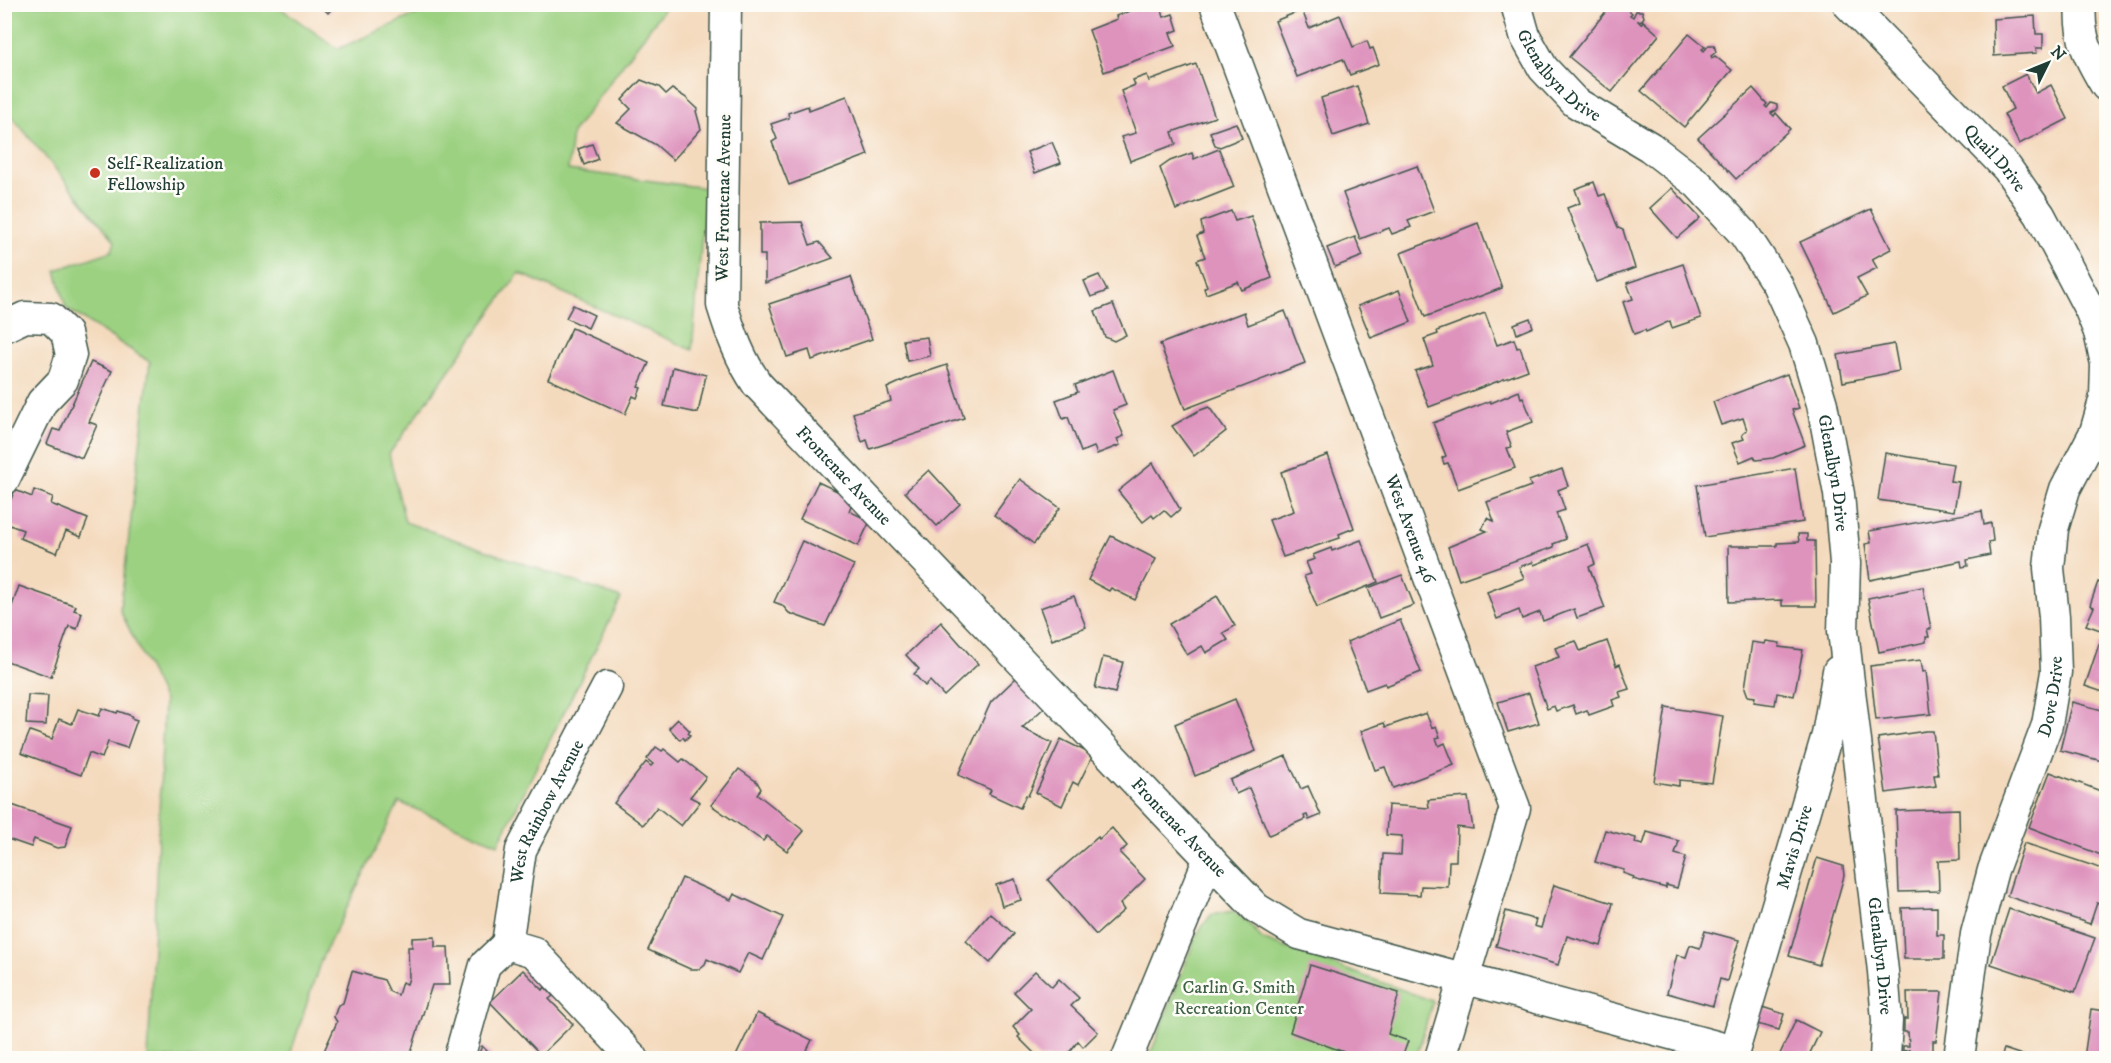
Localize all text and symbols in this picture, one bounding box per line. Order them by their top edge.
street label: Glenalbyn Drive [1512,27,1605,127]
north arrow [2018,33,2078,93]
text: N [2046,42,2070,65]
street label: West Frontenac Avenue [712,114,736,283]
street label: Quail Drive [1959,120,2030,197]
place label: Self-Realization Fellowship [107,153,224,196]
marker: Self-Realization Fellowship [88,166,102,180]
street label: Glenalbyn Drive [1812,413,1852,532]
street label: Frontenac Avenue [791,422,896,530]
street label: West Avenue 46 [1379,471,1440,587]
street label: Dove Drive [2033,656,2068,740]
street label: West Rainbow Avenue [506,736,589,886]
street label: Frontenac Avenue [1126,774,1231,882]
street label: Mavis Drive [1772,803,1818,892]
street label: Glenalbyn Drive [1862,896,1896,1016]
park label: Carlin G. Smith Recreation Center [1174,977,1304,1020]

